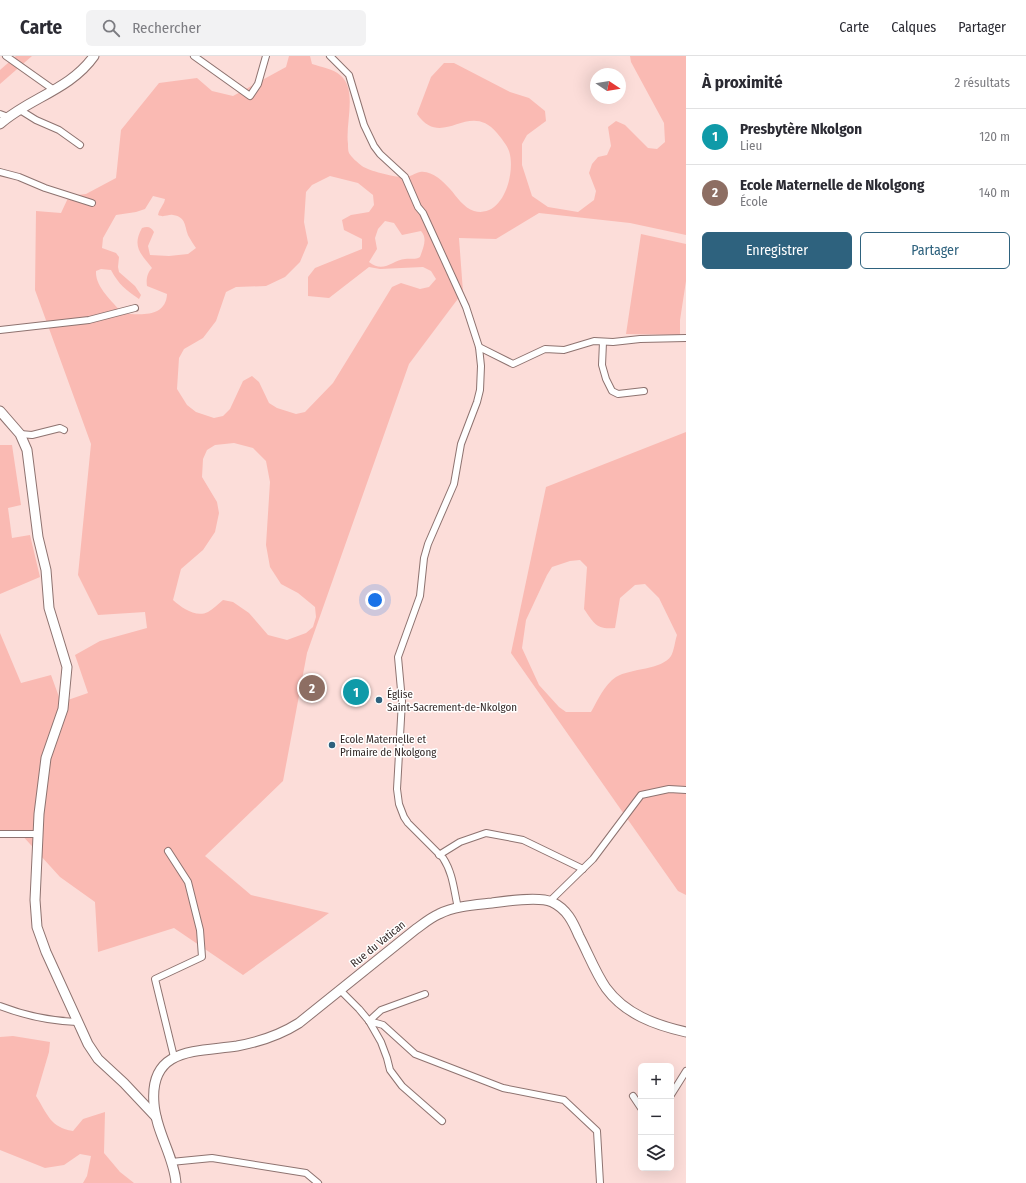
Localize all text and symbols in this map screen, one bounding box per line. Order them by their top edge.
search box [86,10,366,46]
text: Carte [20,16,62,39]
icon: search [100,17,122,39]
text: Rechercher [132,19,201,37]
text: Carte [839,19,869,36]
text: Calques [891,19,936,36]
text: Partager [958,19,1006,36]
north arrow [590,68,626,104]
text: À proximité [702,72,783,93]
text: 2 résultats [955,75,1010,90]
text: Presbytère Nkolgon [740,120,862,138]
text: 1 [712,129,718,144]
text: 120 m [979,129,1010,144]
text: Lieu [740,138,762,153]
text: Ecole Maternelle de Nkolgong [740,176,924,194]
text: 2 [712,185,718,200]
text: 140 m [979,185,1010,200]
text: École [740,194,768,209]
button: Enregistrer [702,232,852,269]
button: Partager [860,232,1010,269]
your location [365,590,385,610]
pin: 2 [299,673,325,703]
pin: 1 [343,677,369,707]
place label: Église Saint-Sacrement-de-Nkolgon [387,687,517,714]
marker: Église Saint-Sacrement-de-Nkolgon [374,695,384,705]
place label: Ecole Maternelle et Primaire de Nkolgong [340,733,437,759]
marker: Ecole Maternelle et Primaire de Nkolgong [327,740,337,750]
street label: Rue du Vatican [348,918,408,970]
map controls [638,1063,674,1171]
button: + [638,1063,674,1099]
button: − [638,1099,674,1135]
button: layers [638,1135,674,1171]

